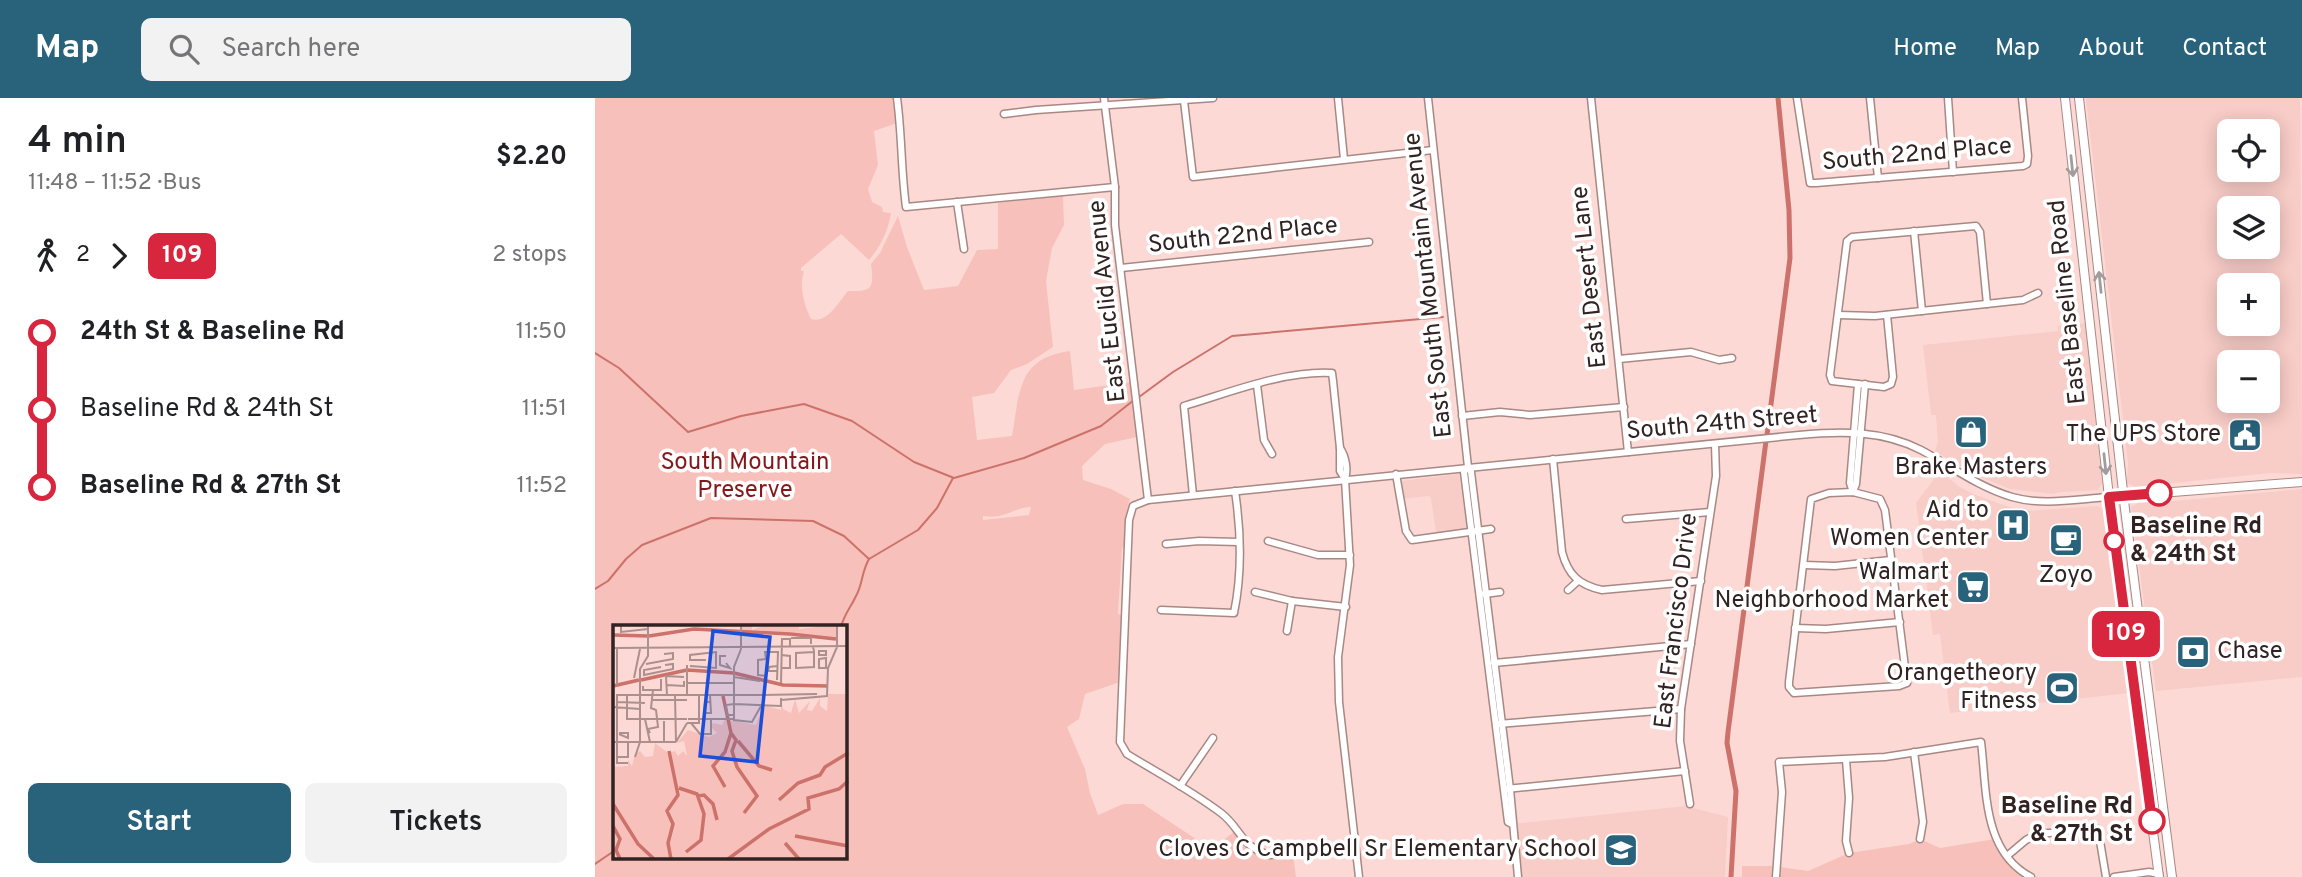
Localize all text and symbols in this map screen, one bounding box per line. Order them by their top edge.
search box [141,18,631,81]
text: Map [35,28,99,70]
icon: search [165,30,203,68]
text: Search here [221,33,360,66]
text: Home [1893,34,1957,64]
text: Map [1995,34,2040,64]
text: About [2078,34,2144,64]
text: Contact [2182,34,2267,64]
text: 4 min [28,118,127,167]
map controls [2217,119,2280,413]
button: locate [2217,119,2280,182]
street label: East South Mountain Avenue [1398,131,1460,439]
street label: South 22nd Place [1821,132,2013,178]
text: $2.20 [496,141,567,174]
one-way arrow [2066,154,2079,177]
text: 11:48 – 11:52 · Bus [28,169,201,198]
street label: East Desert Lane [1566,184,1614,370]
button: layers [2217,196,2280,259]
street label: East Euclid Avenue [1082,198,1134,404]
street label: East Baseline Road [2042,198,2094,406]
street label: South 22nd Place [1147,211,1339,261]
icon: walk [28,237,66,275]
icon: forward [100,237,138,275]
text: 2 [76,241,90,270]
text: 109 [162,241,202,271]
text: 2 stops [492,241,567,270]
one-way arrow [2093,272,2106,294]
button: + [2217,273,2280,336]
text: 24th St & Baseline Rd [80,316,345,349]
text: 11:50 [516,318,567,347]
button: − [2217,350,2280,413]
text: Baseline Rd & 24th St [80,393,334,426]
text: 11:51 [522,395,567,424]
street label: South 24th Street [1625,401,1819,447]
shop icon: Brake Masters [1952,413,1990,451]
public building icon: The UPS Store [2226,416,2264,454]
place label: The UPS Store [2066,420,2221,450]
park label: South Mountain Preserve [660,448,830,506]
place label: Brake Masters [1895,453,2047,483]
one-way arrow [2099,453,2112,475]
text: Baseline Rd & 27th St [80,470,341,503]
text: 11:52 [516,472,567,501]
unlabelled marker [2146,480,2172,506]
place label: Aid to Women Center [1830,496,1989,554]
hospital icon: Aid to Women Center [1994,506,2032,544]
street label: East Francisco Drive [1649,511,1705,731]
place label: Baseline Rd & 24th St [2130,512,2262,570]
cafe icon: Zoyo [2047,521,2085,559]
marker: Baseline Rd & 24th St [2104,531,2124,551]
place label: Walmart Neighborhood Market [1715,558,1949,616]
place label: Zoyo [2039,561,2093,591]
supermarket icon: Walmart Neighborhood Market [1954,568,1992,606]
line badge: 109 [2086,611,2166,657]
text: 109 [2106,619,2146,649]
inset map [613,625,847,860]
bank icon: Chase [2174,633,2212,671]
place label: Chase [2217,637,2283,667]
place label: Orangetheory Fitness [1886,659,2037,717]
sports icon: Orangetheory Fitness [2043,669,2081,707]
button: Start [28,783,291,863]
button: Tickets [305,783,567,863]
place label: Baseline Rd & 27th St [2001,792,2133,850]
marker: Baseline Rd & 27th St [2139,808,2165,834]
school or university icon: Cloves C Campbell Sr Elementary School [1602,831,1640,869]
place label: Cloves C Campbell Sr Elementary School [1158,835,1597,865]

